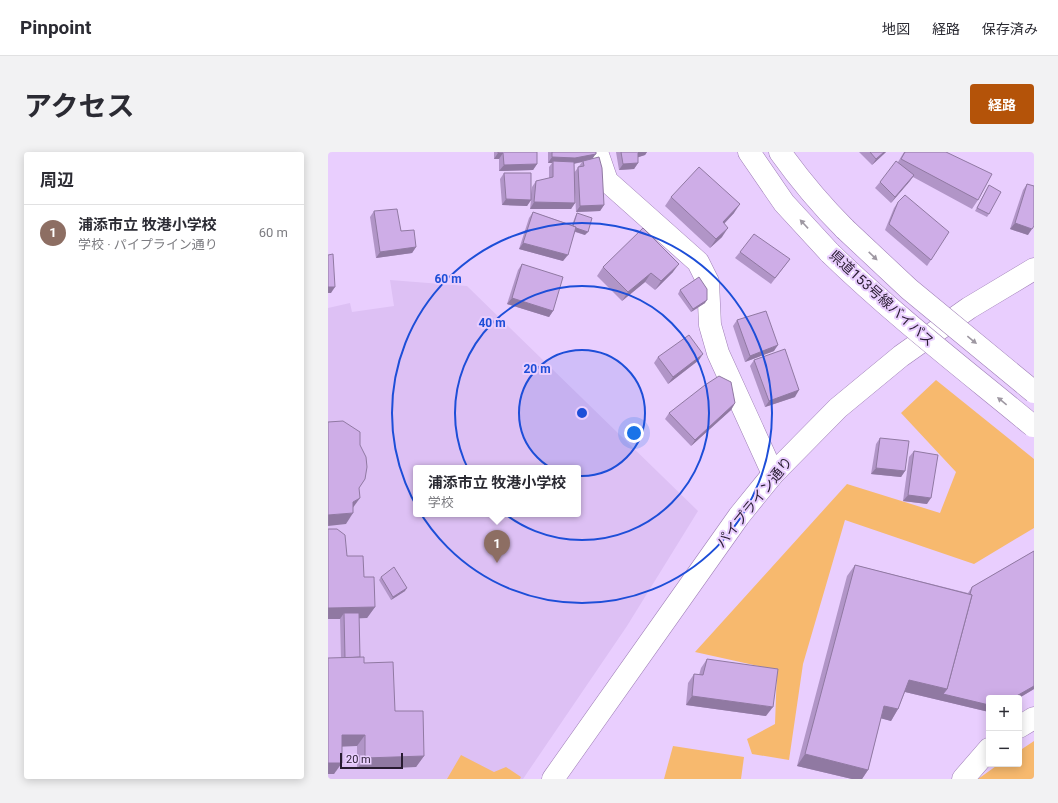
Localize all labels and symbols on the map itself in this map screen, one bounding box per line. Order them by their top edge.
one-way arrow [799,219,808,230]
street label: 県道153号線バイパス [826,247,938,349]
one-way arrow [868,251,878,261]
text: 60 m [434,272,462,286]
text: 40 m [478,316,506,330]
one-way arrow [966,336,977,345]
text: 20 m [523,362,551,376]
one-way arrow [997,397,1008,405]
centre of rings [575,406,589,420]
your location [624,423,644,443]
street label: パイプライン通り [713,453,795,551]
pin: 1 [484,530,510,563]
scale bar [340,751,403,770]

